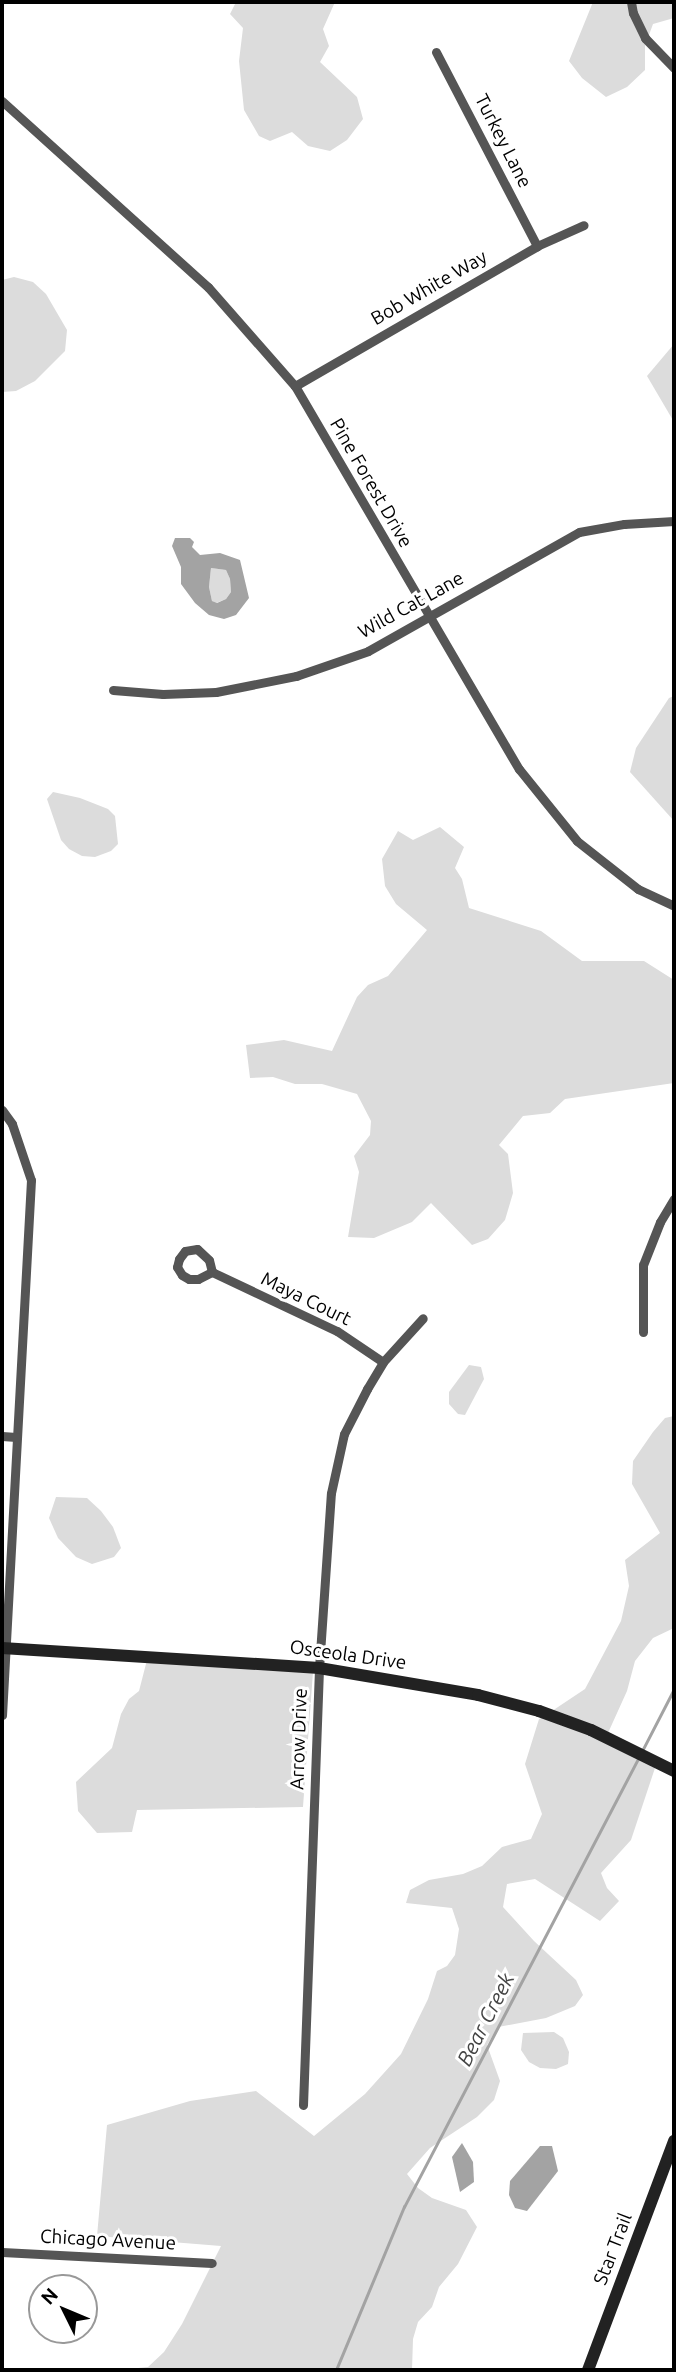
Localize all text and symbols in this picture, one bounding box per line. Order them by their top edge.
street label: Turkey Lane [470,90,536,192]
street label: Bob White Way [367,246,491,330]
street label: Pine Forest Drive [325,414,417,552]
street label: Wild Cat Lane [354,567,468,643]
street label: Maya Court [257,1267,355,1331]
street label: Osceola Drive [288,1636,408,1674]
street label: Arrow Drive [286,1688,312,1790]
water label: Bear Creek [451,1968,519,2070]
street label: Star Trail [589,2210,637,2288]
street label: Chicago Avenue [39,2225,177,2255]
north arrow [28,2274,98,2344]
text: N [36,2283,62,2309]

